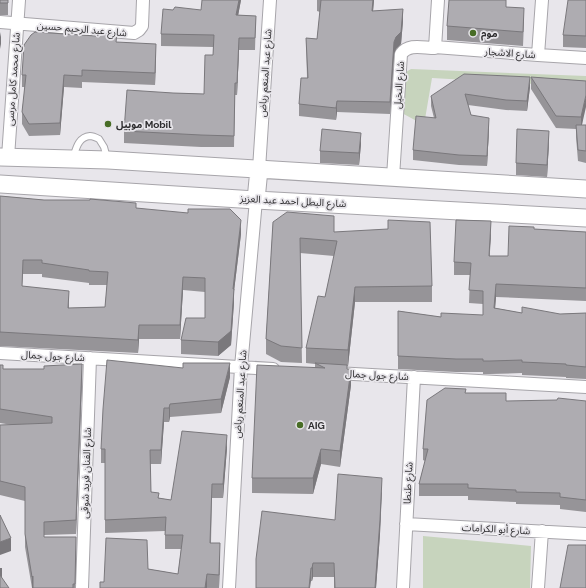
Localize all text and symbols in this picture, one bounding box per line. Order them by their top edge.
street label: شارع عبد الرحيم حسين [36,20,128,40]
street label: شارع عبد المنعم رياض [256,28,276,118]
marker: موم [468,28,478,38]
place label: موم [481,28,498,41]
street label: شارع محمد كامل مرسى [4,32,24,126]
street label: شارع الاشجار [483,46,536,62]
street label: شارع النخيل [392,61,408,109]
marker: موبيل Mobil [103,119,113,129]
place label: موبيل Mobil [116,119,172,131]
street label: شارع البطل احمد عبد العزيز [238,193,347,211]
street label: شارع جول جمال [21,349,85,365]
street label: شارع عبد المنعم رياض [231,349,251,439]
street label: شارع جول جمال [345,368,409,384]
marker: AIG [295,420,305,430]
place label: AIG [308,420,325,431]
street label: شارع الفنان فريد شوقى [79,427,95,519]
street label: شارع طنطا [401,461,417,504]
street label: شارع أبو الكرامات [461,521,531,538]

